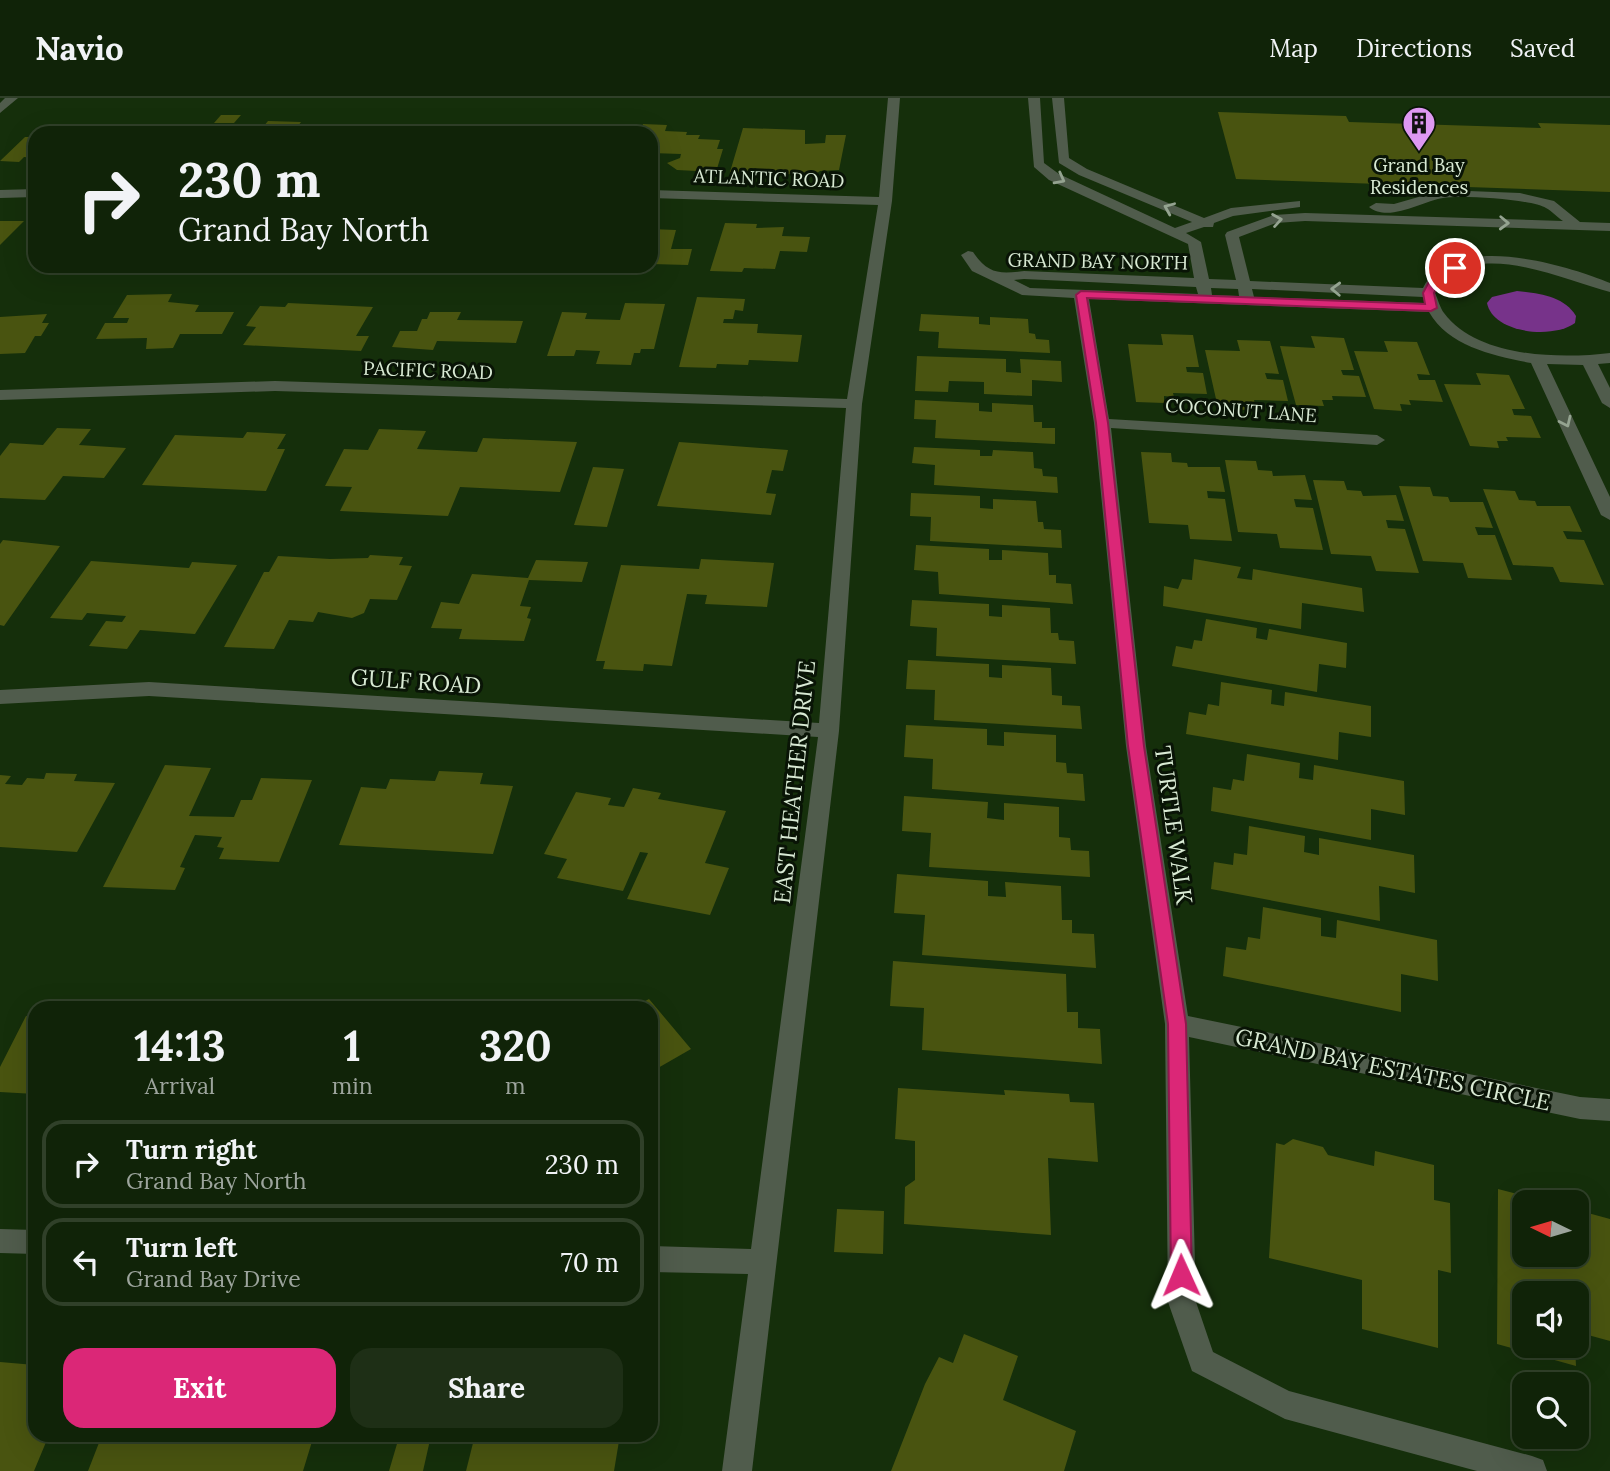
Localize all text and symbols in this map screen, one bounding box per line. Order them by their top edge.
text: Navio [35,27,124,69]
text: Map [1269,33,1318,64]
text: Directions [1356,33,1472,64]
text: Saved [1510,33,1575,64]
building icon: Grand Bay Residences [1400,104,1438,153]
text: 230 m [178,148,321,210]
place label: Grand Bay Residences [1370,153,1468,199]
icon: right [63,154,154,245]
street label: ATLANTIC ROAD [692,163,845,193]
one-way arrow [1053,171,1065,184]
one-way arrow [1164,202,1177,216]
text: Grand Bay North [178,209,429,250]
one-way arrow [1271,213,1283,228]
one-way arrow [1499,216,1510,231]
pin [1425,238,1485,298]
street label: GRAND BAY NORTH [1007,247,1189,275]
icon: arrive [1436,249,1474,287]
one-way arrow [1330,281,1341,296]
street label: PACIFIC ROAD [363,356,493,384]
street label: COCONUT LANE [1164,393,1318,427]
one-way arrow [1558,415,1572,427]
street label: EAST HEATHER DRIVE [767,659,821,905]
street label: GULF ROAD [350,662,482,700]
street label: TURTLE WALK [1148,744,1200,907]
text: 14:13 [134,1019,225,1073]
text: 1 [344,1019,361,1073]
text: 320 [479,1019,552,1073]
street label: GRAND BAY ESTATES CIRCLE [1233,1021,1553,1117]
text: Arrival [145,1071,215,1100]
text: min [332,1071,373,1100]
text: m [505,1071,526,1100]
text: Turn right [126,1133,257,1166]
icon: right [67,1145,105,1183]
text: 230 m [545,1148,619,1181]
text: Grand Bay North [126,1166,307,1195]
north arrow [1512,1190,1589,1267]
map controls [1512,1190,1589,1449]
text: Turn left [126,1231,237,1264]
position arrow [1144,1238,1218,1312]
icon: left [67,1243,105,1281]
text: 70 m [561,1246,619,1279]
text: Grand Bay Drive [126,1264,301,1293]
button: sound [1512,1281,1589,1358]
button: Exit [63,1348,336,1428]
button: Share [350,1348,623,1428]
button: search [1512,1372,1589,1449]

